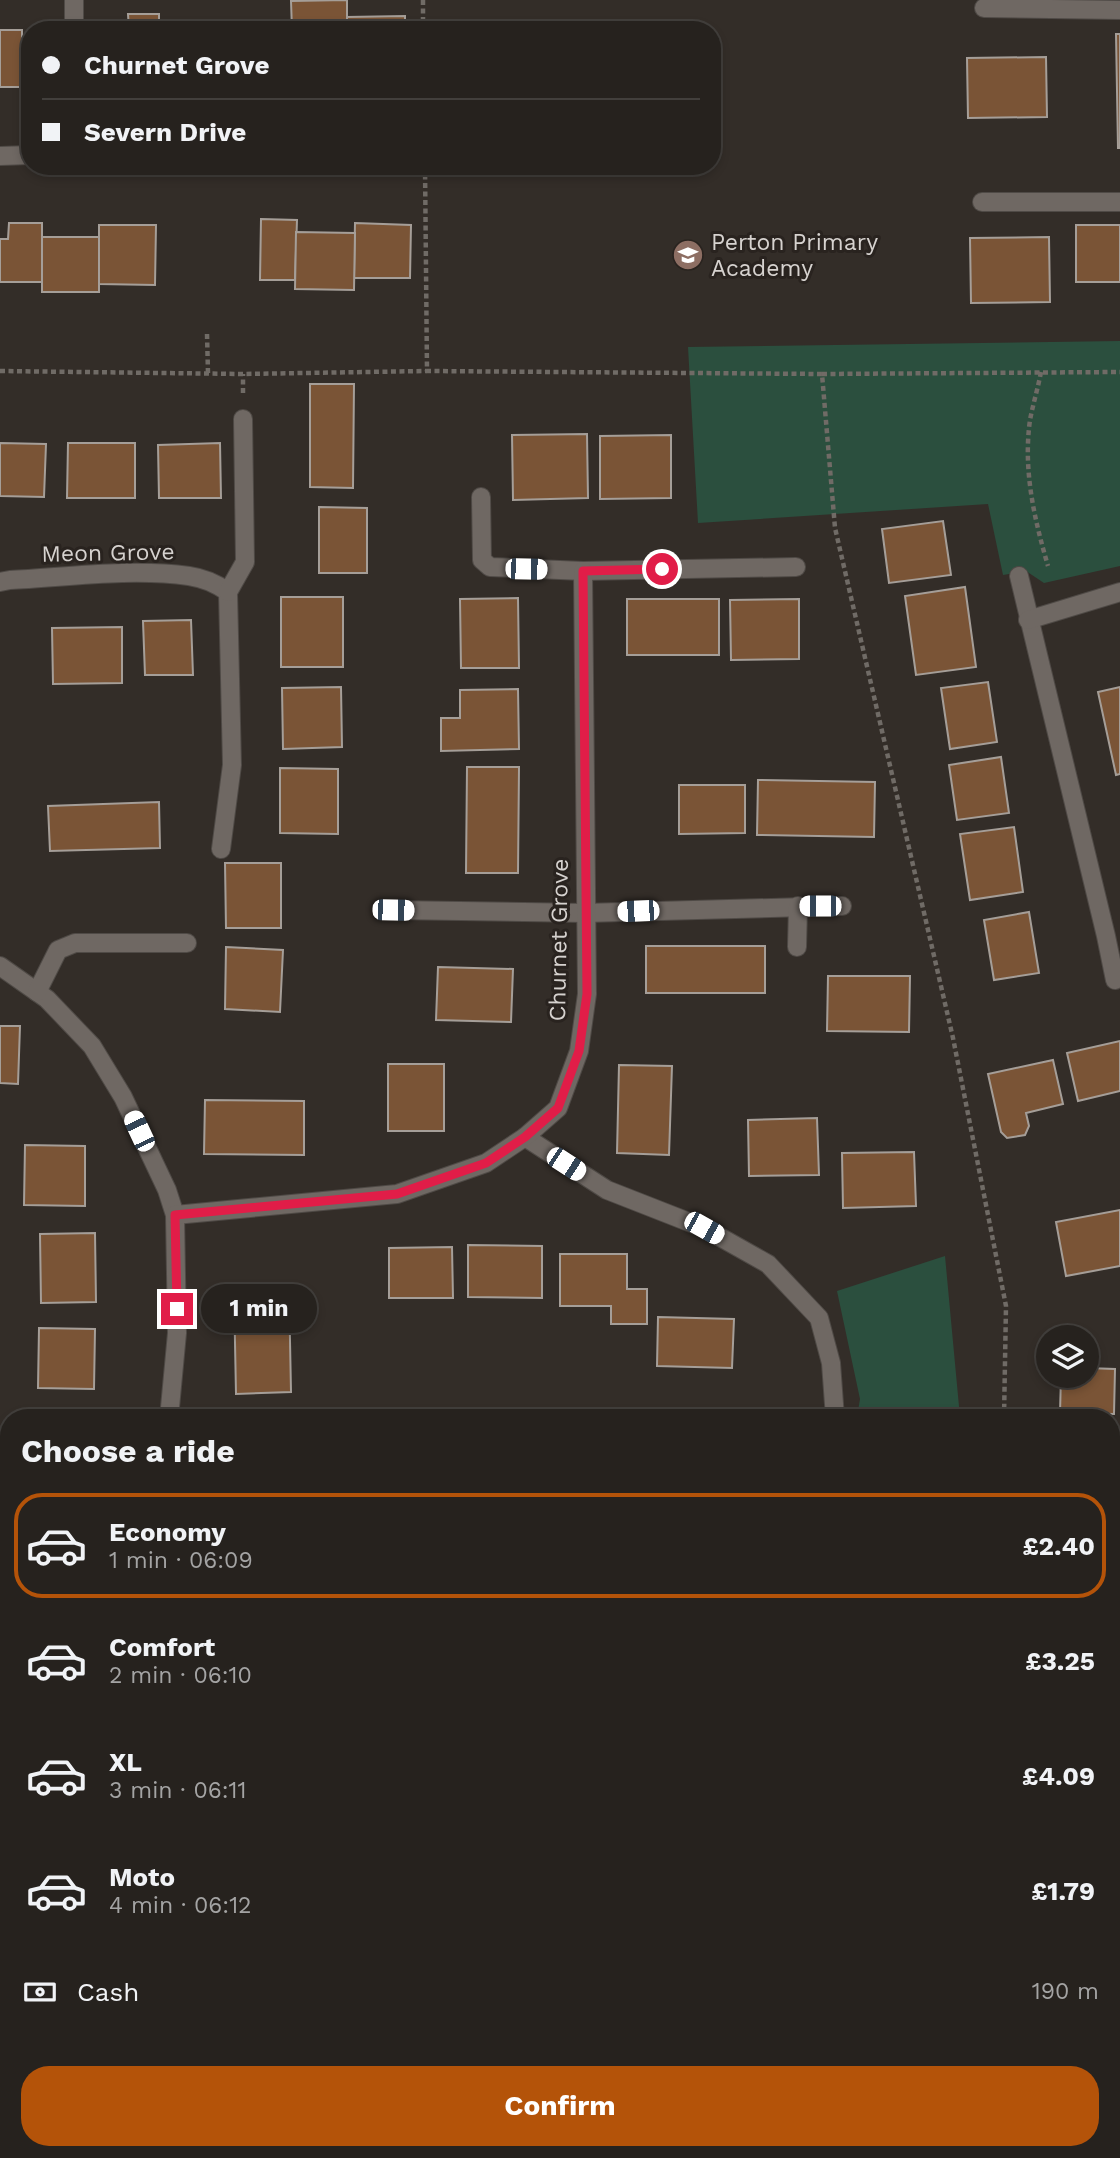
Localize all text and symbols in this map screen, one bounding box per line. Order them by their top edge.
text: Churnet Grove [84,50,269,80]
text: Severn Drive [84,117,246,147]
place label: Perton Primary Academy [711,229,878,282]
school or university icon: Perton Primary Academy [671,238,705,272]
street label: Meon Grove [41,538,175,568]
route start [646,553,678,585]
car [505,558,548,580]
street label: Churnet Grove [544,858,574,1022]
car [800,896,842,917]
car [372,899,415,921]
car [617,900,660,922]
car [121,1108,158,1154]
car [543,1144,590,1184]
car [681,1209,728,1247]
callout: 1 min [202,1284,317,1334]
route end [161,1293,193,1325]
text: 1 min [229,1295,289,1322]
map controls [1036,1325,1099,1388]
button: layers [1036,1325,1099,1388]
text: Choose a ride [21,1432,235,1470]
icon: car [25,1514,88,1577]
text: Economy [109,1517,226,1547]
text: £2.40 [1022,1531,1095,1561]
text: 1 min · 06:09 [109,1547,253,1574]
icon: car [25,1629,88,1692]
text: Comfort [109,1632,215,1662]
text: £3.25 [1025,1646,1095,1676]
text: 2 min · 06:10 [109,1662,252,1689]
icon: car [25,1744,88,1807]
text: XL [109,1747,142,1777]
text: £4.09 [1022,1761,1095,1791]
text: 3 min · 06:11 [109,1777,246,1804]
icon: car [25,1859,88,1922]
text: Moto [109,1862,175,1892]
text: £1.79 [1031,1876,1095,1906]
text: 4 min · 06:12 [109,1892,252,1919]
icon: cash [21,1973,59,2011]
text: Cash [77,1977,139,2007]
text: 190 m [1032,1978,1099,2005]
button: Confirm [21,2066,1099,2146]

